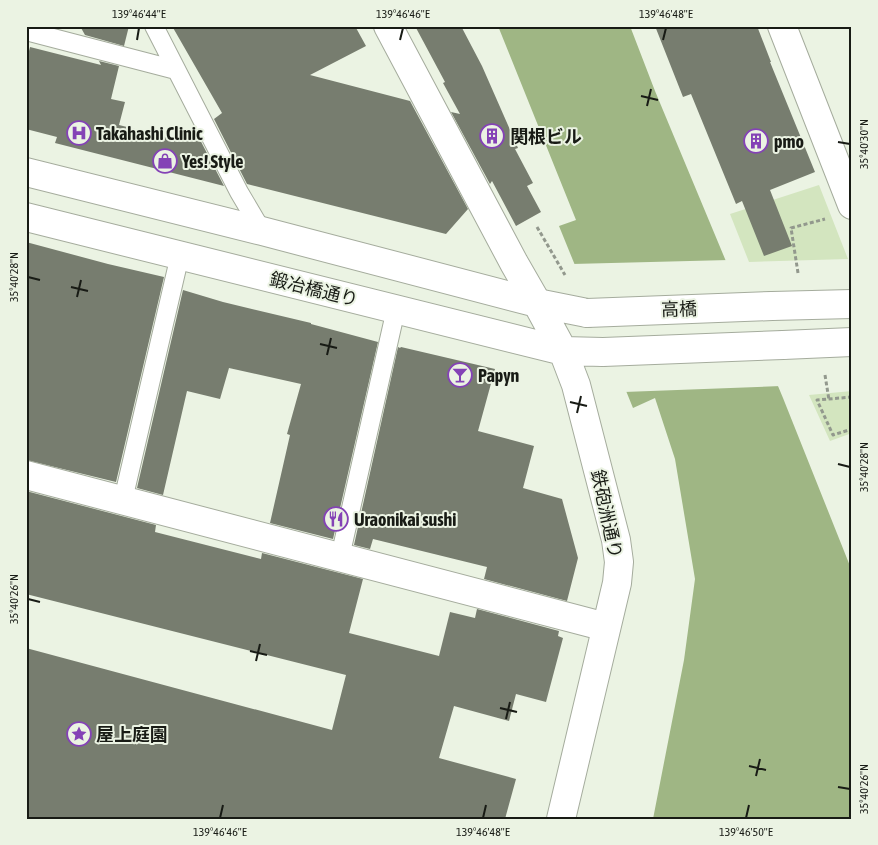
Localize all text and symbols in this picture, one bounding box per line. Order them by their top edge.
text: 139°46'44"E [112,7,166,21]
text: 139°46'46"E [376,7,430,21]
text: 139°46'48"E [639,7,693,21]
text: 35°40'30"N [857,119,871,169]
hospital icon: Takahashi Clinic [66,120,92,146]
place label: Takahashi Clinic [96,123,203,144]
building icon: 関根ビル [479,123,505,149]
place label: 関根ビル [510,126,582,147]
building icon: pmo [743,128,769,154]
place label: pmo [774,131,804,152]
shop icon: Yes! Style [152,148,178,174]
place label: Yes! Style [181,151,244,172]
text: 35°40'28"N [7,252,21,302]
street label: 鍛冶橋通り [268,268,360,310]
street label: 高橋 [661,298,697,320]
bar icon: Papyn [447,362,473,388]
place label: Papyn [478,365,520,386]
text: 35°40'28"N [857,442,871,492]
street label: 鉄砲洲通り [587,468,627,560]
restaurant icon: Uraonikai sushi [323,506,349,532]
place label: Uraonikai sushi [354,509,456,530]
text: 35°40'26"N [7,574,21,624]
place icon: 屋上庭園 [66,721,92,747]
place label: 屋上庭園 [96,724,168,745]
text: 35°40'26"N [857,764,871,814]
text: 139°46'46"E [193,825,247,839]
text: 139°46'48"E [456,825,510,839]
text: 139°46'50"E [719,825,773,839]

